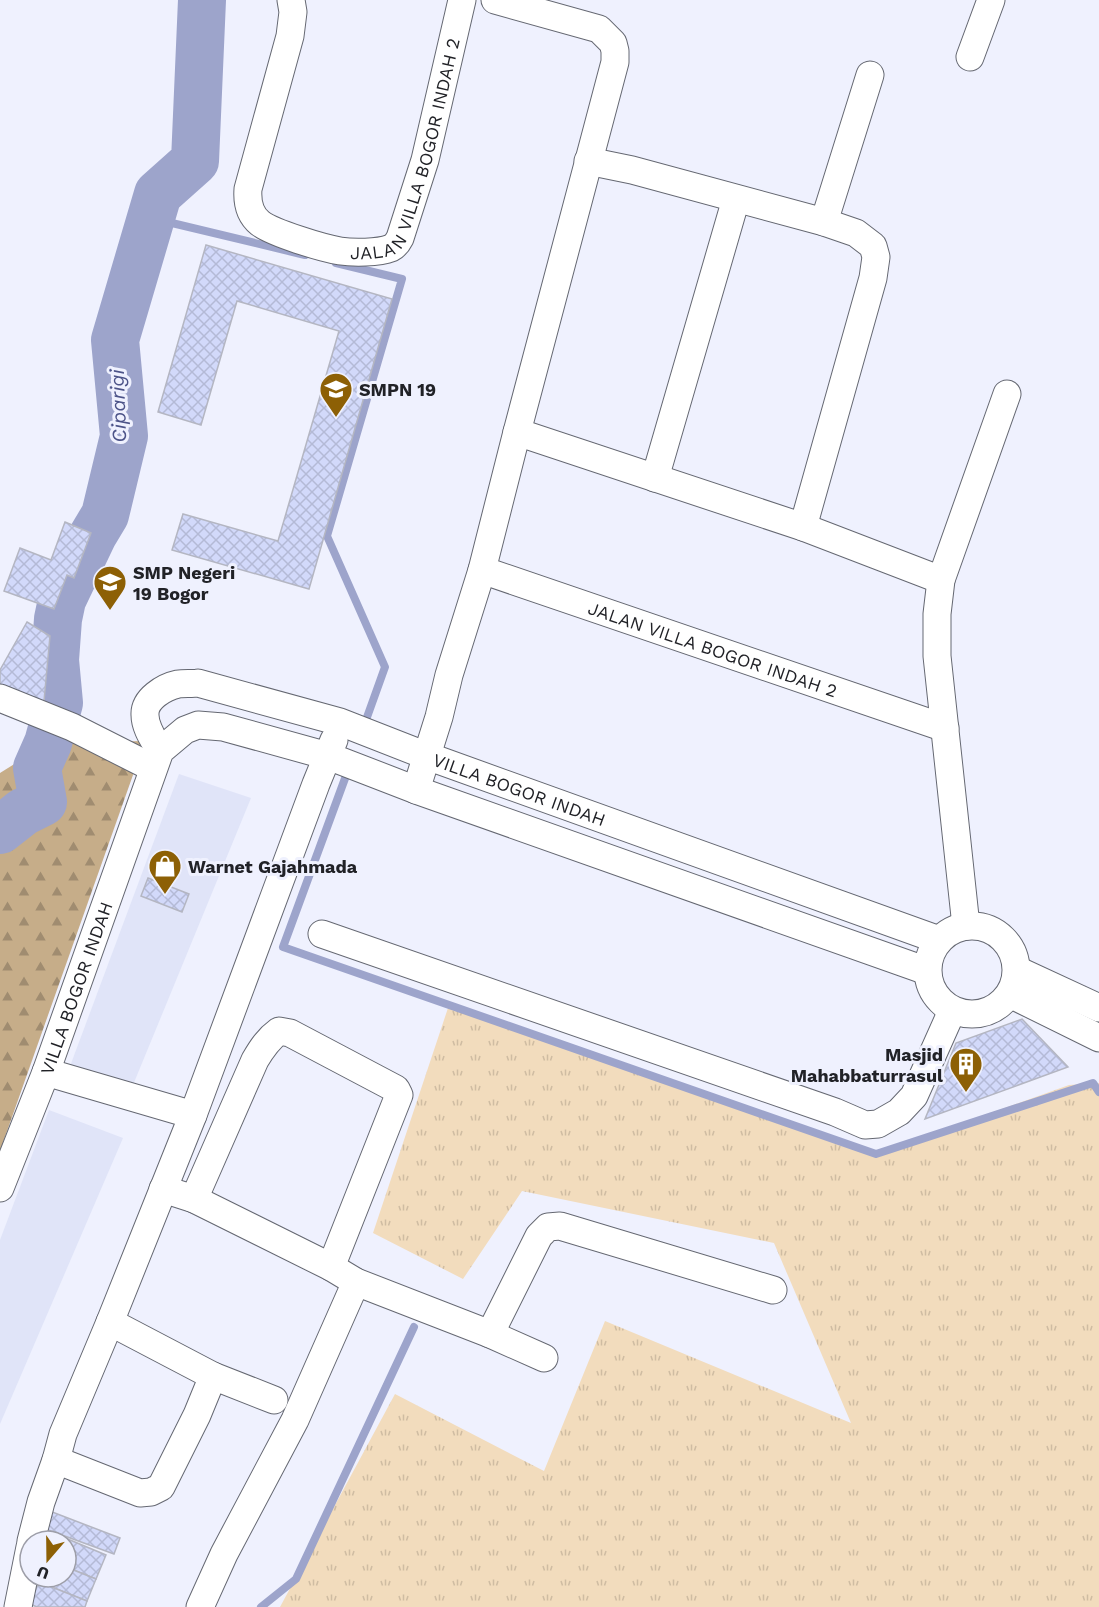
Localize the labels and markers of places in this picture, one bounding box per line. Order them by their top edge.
school or university icon: SMPN 19 [318,371,354,418]
place label: SMPN 19 [359,379,436,400]
place label: SMP Negeri 19 Bogor [133,562,235,604]
school or university icon: SMP Negeri 19 Bogor [92,564,128,611]
shop icon: Warnet Gajahmada [147,848,183,895]
place label: Warnet Gajahmada [188,856,358,877]
place label: Masjid Mahabbaturrasul [791,1044,943,1086]
building icon: Masjid Mahabbaturrasul [948,1046,984,1093]

